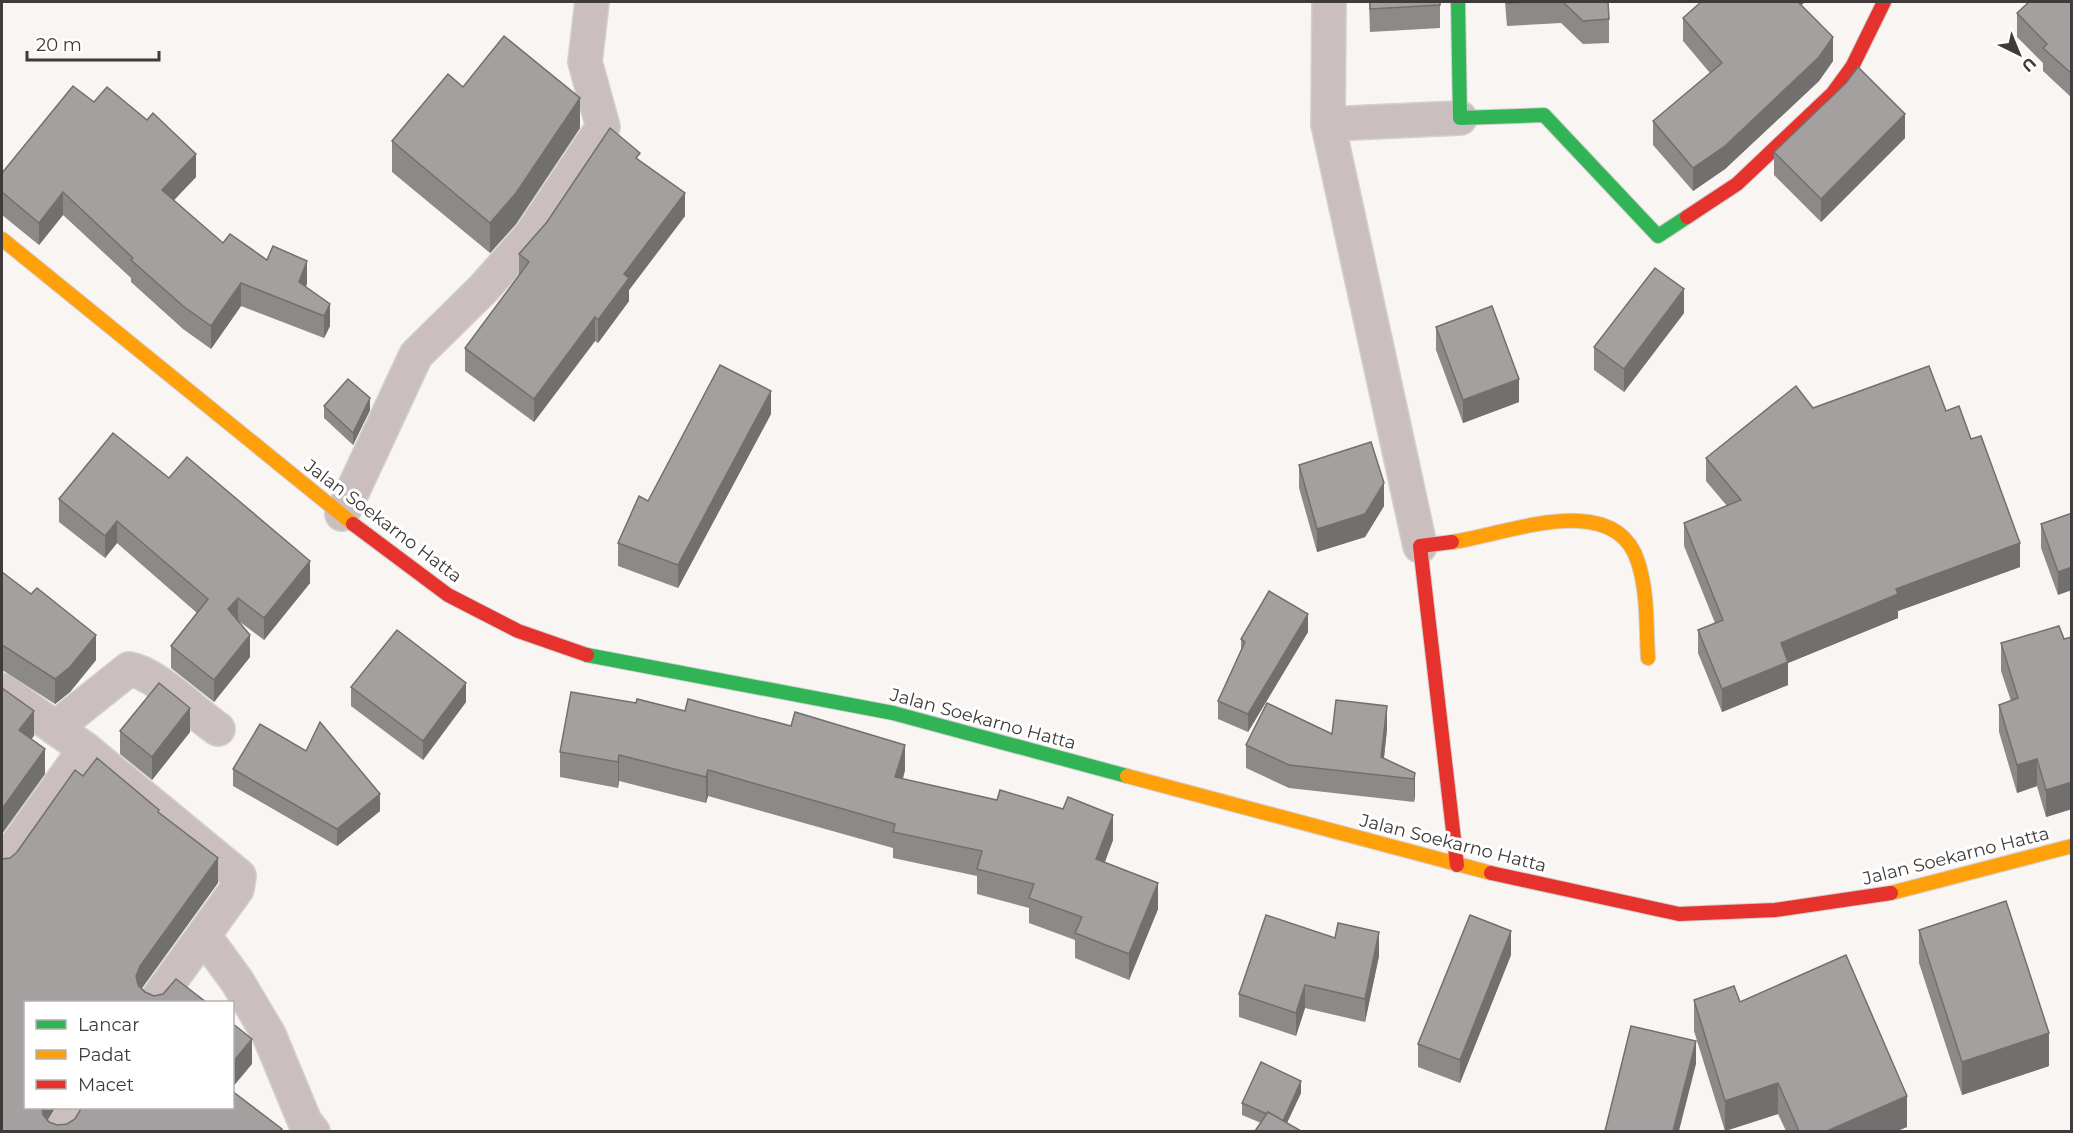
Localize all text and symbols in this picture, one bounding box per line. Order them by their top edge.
scale bar [27,24,159,62]
north arrow [1989,24,2049,84]
text: 20 m [36,34,82,56]
text: U [2018,53,2040,76]
street label: Jalan Soekarno Hatta [299,454,466,587]
street label: Jalan Soekarno Hatta [887,683,1078,754]
street label: Jalan Soekarno Hatta [1356,809,1549,877]
street label: Jalan Soekarno Hatta [1859,822,2052,890]
legend [24,1001,234,1109]
text: Lancar [78,1014,139,1036]
text: Padat [78,1044,131,1066]
text: Macet [78,1074,134,1096]

